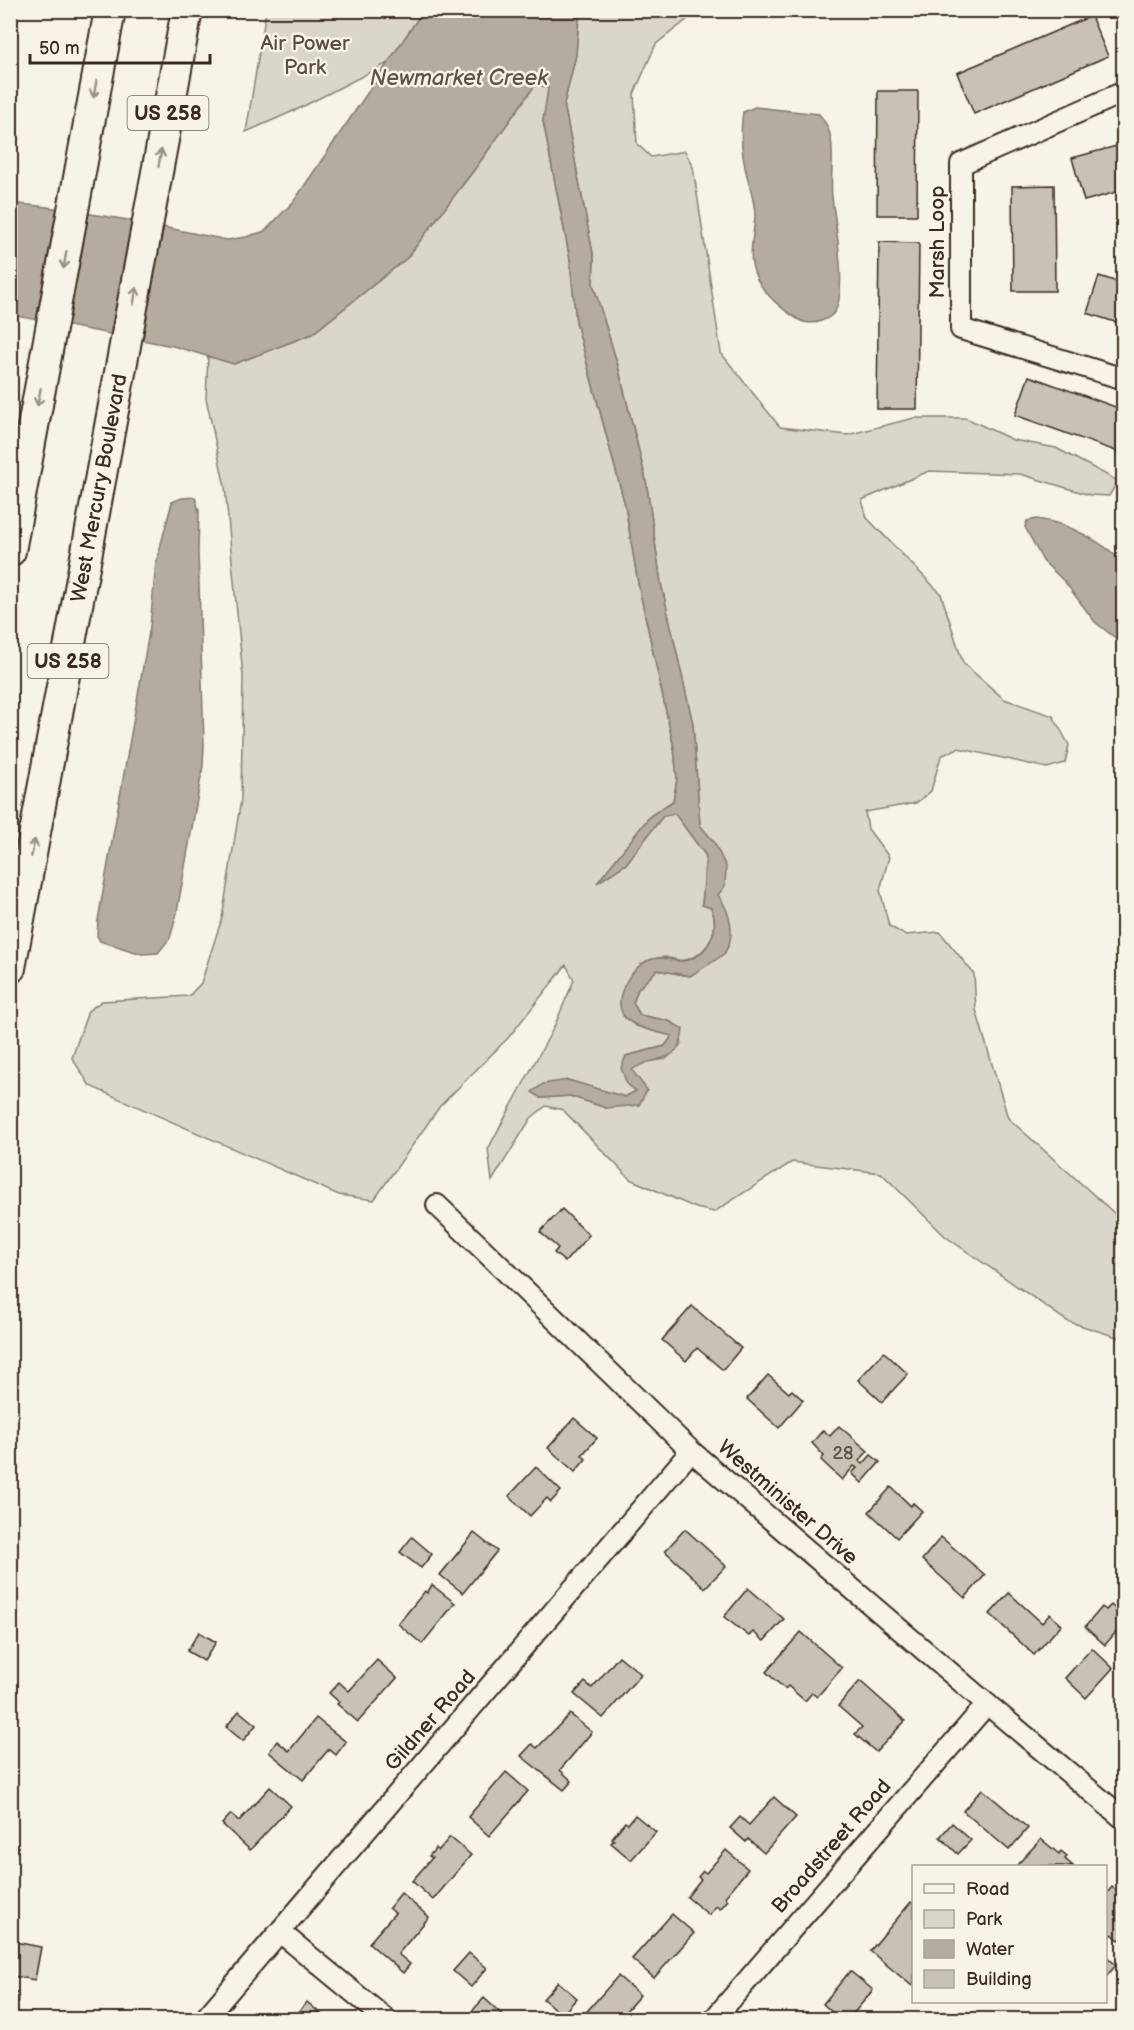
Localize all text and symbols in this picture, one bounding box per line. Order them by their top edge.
scale bar [30,27,210,65]
park label: Air Power Park [260,31,350,80]
text: 50 m [39,38,80,59]
water label: Newmarket Creek [370,65,549,92]
one-way arrow [90,78,101,98]
road number: US 258 [128,96,208,130]
one-way arrow [155,149,166,168]
street label: Marsh Loop [925,186,950,298]
one-way arrow [59,249,70,269]
one-way arrow [130,287,141,306]
street label: West Mercury Boulevard [66,372,132,604]
one-way arrow [34,387,45,407]
road number: US 258 [28,644,109,678]
one-way arrow [28,839,39,858]
street label: Westminister Drive [712,1435,863,1570]
house number: 28 [832,1443,854,1464]
street label: Gildner Road [380,1665,481,1776]
street label: Broadstreet Road [766,1774,896,1918]
legend [912,1865,1107,2003]
text: Road [966,1879,1010,1900]
text: Park [966,1909,1002,1930]
text: Water [966,1939,1014,1960]
text: Building [966,1969,1032,1990]

